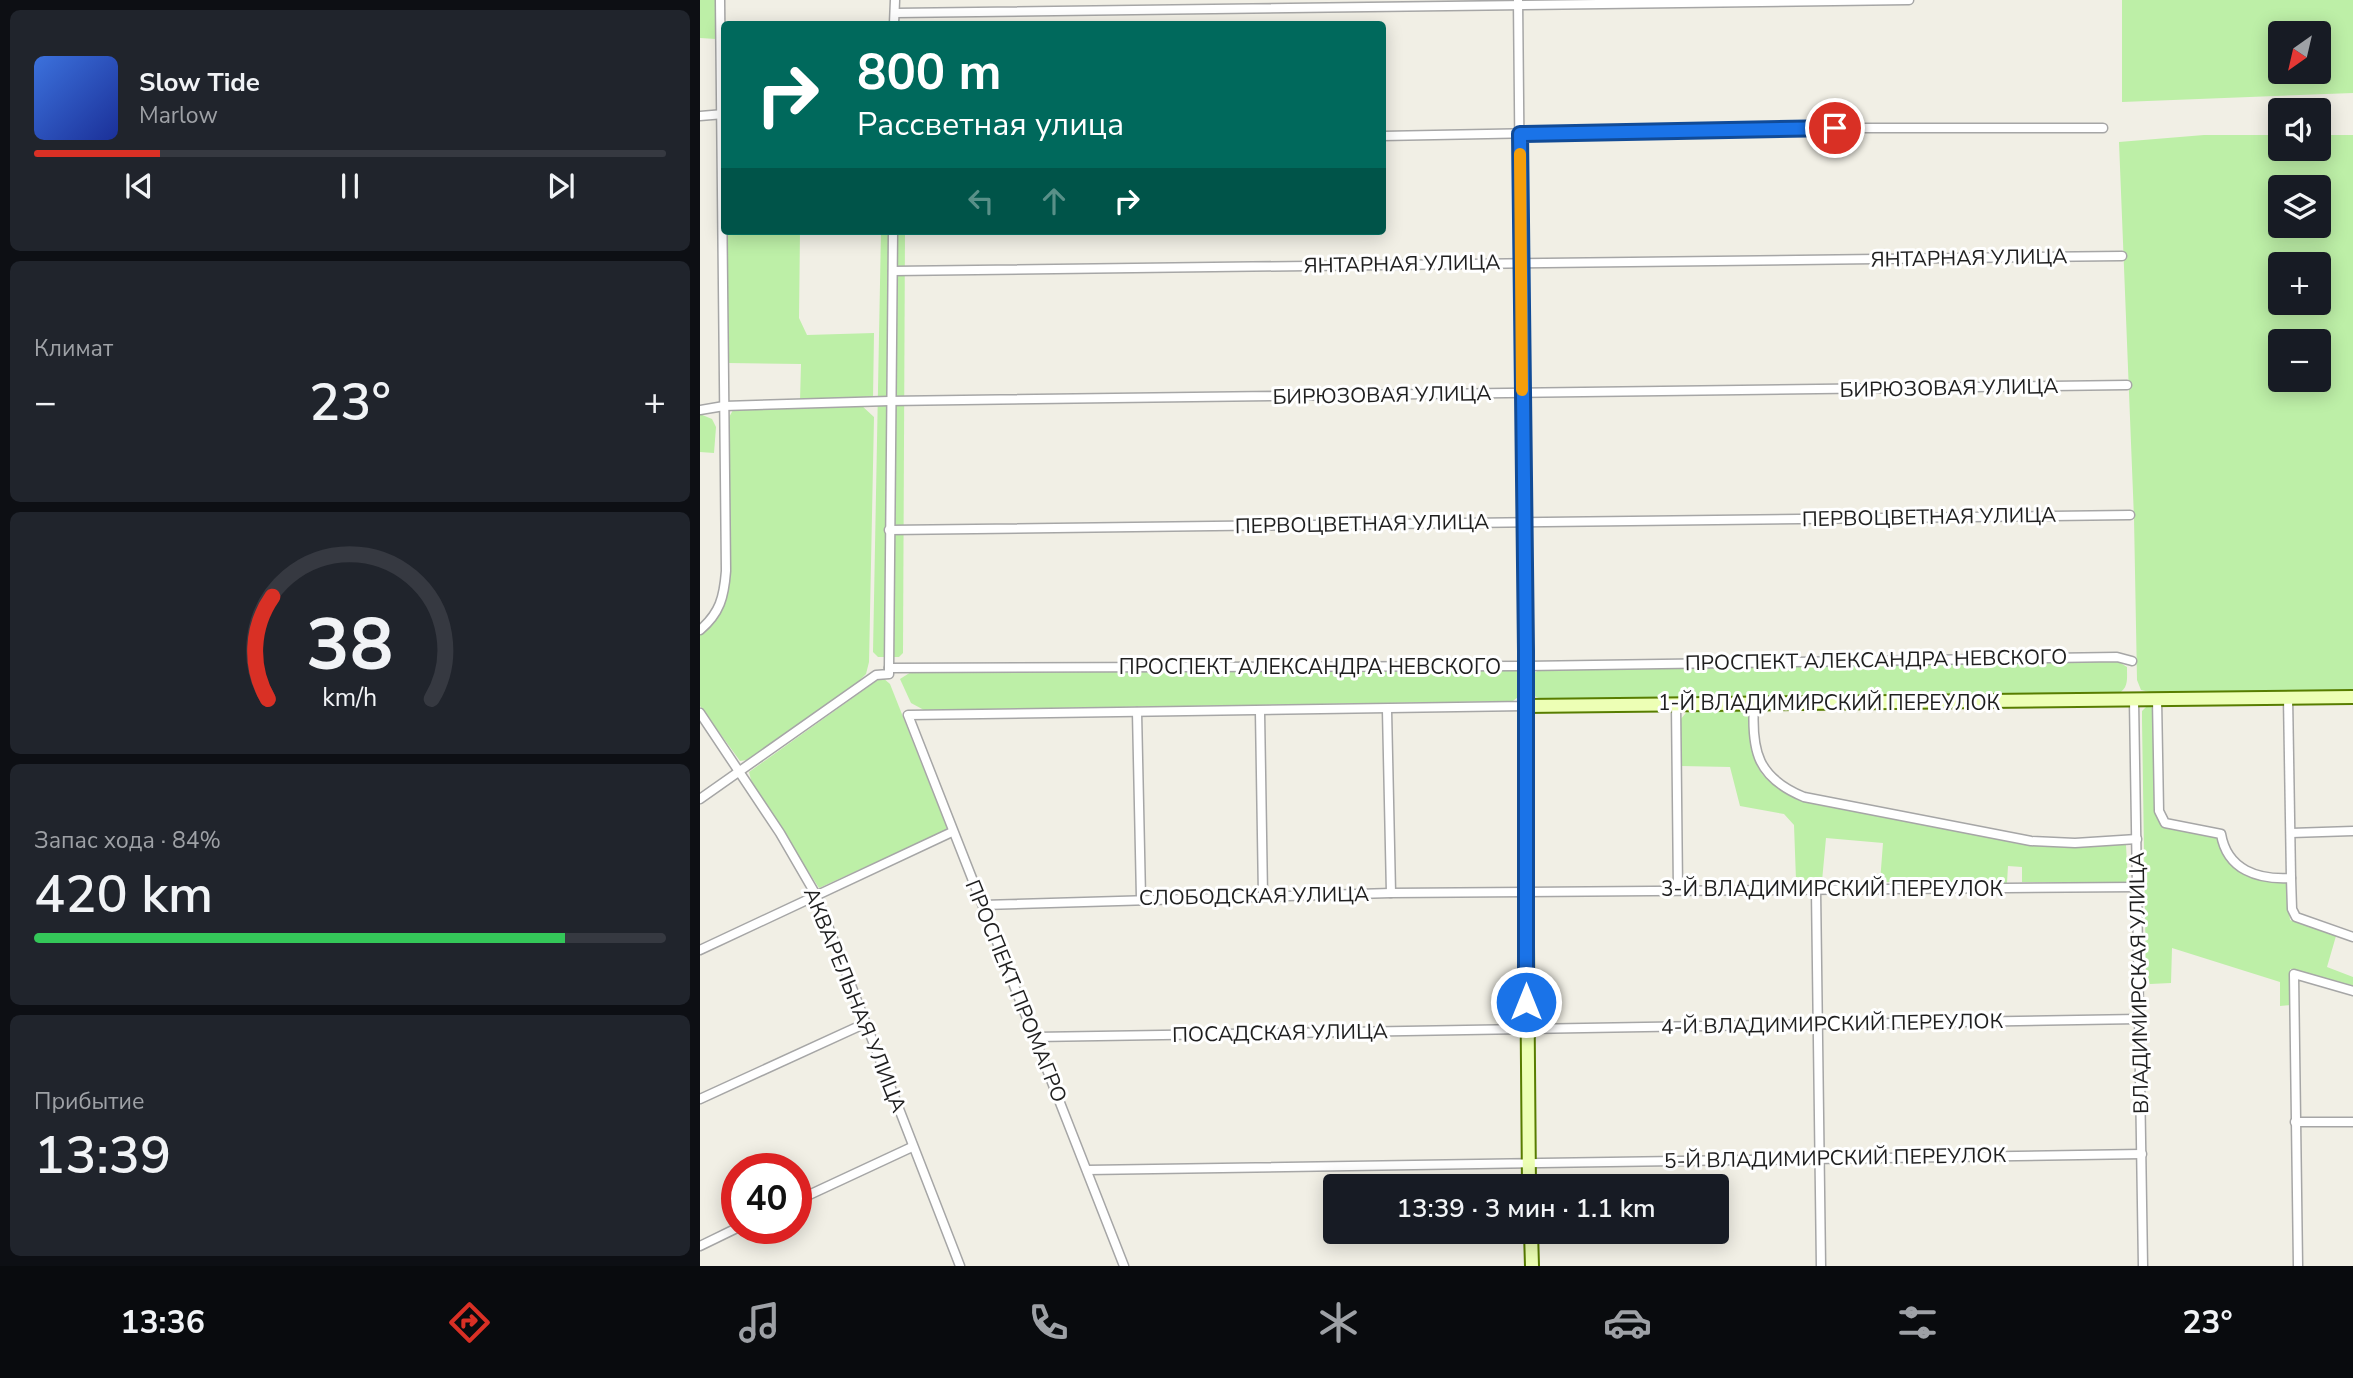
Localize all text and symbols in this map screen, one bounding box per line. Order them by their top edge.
north arrow [2268,21,2331,84]
map controls [2268,21,2331,392]
text: 800 m [857,39,1001,106]
icon: right [742,49,833,140]
text: Slow Tide [139,65,260,100]
pin [1805,98,1865,158]
button: sound [2268,98,2331,161]
text: Marlow [139,100,218,131]
text: Рассветная улица [857,103,1124,146]
icon: arrive [1816,109,1854,147]
icon: previous [120,167,158,205]
icon: pause [331,167,369,205]
icon: next [542,167,580,205]
button: layers [2268,175,2331,238]
icon: left [962,182,1000,220]
icon: ahead [1035,182,1073,220]
icon: right [1108,182,1146,220]
street label: ЯНТАРНАЯ УЛИЦА [1870,242,2068,274]
street label: ЯНТАРНАЯ УЛИЦА [1303,248,1501,280]
button: + [2268,252,2331,315]
button: − [2268,329,2331,392]
text: Климат [34,333,113,364]
text: 23° [309,367,391,438]
street label: БИРЮЗОВАЯ УЛИЦА [1839,372,2059,404]
text: − [34,377,57,428]
text: + [643,377,666,428]
street label: БИРЮЗОВАЯ УЛИЦА [1272,379,1492,411]
street label: ПЕРВОЦВЕТНАЯ УЛИЦА [1802,501,2056,533]
street label: ПЕРВОЦВЕТНАЯ УЛИЦА [1235,508,1489,540]
text: 38 [306,595,394,695]
street label: ПРОСПЕКТ АЛЕКСАНДРА НЕВСКОГО [1685,643,2067,677]
street label: ПРОСПЕКТ АЛЕКСАНДРА НЕВСКОГО [1119,653,1501,681]
text: km/h [322,681,378,715]
street label: 1-Й ВЛАДИМИРСКИЙ ПЕРЕУЛОК [1658,689,2001,717]
text: Запас хода · 84% [34,825,221,856]
street label: ВЛАДИМИРСКАЯ УЛИЦА [2123,852,2155,1114]
text: 420 km [34,859,213,930]
street label: 3-Й ВЛАДИМИРСКИЙ ПЕРЕУЛОК [1661,875,2004,903]
street label: ПРОСПЕКТ ПРОМАГРО [958,876,1074,1106]
street label: СЛОБОДСКАЯ УЛИЦА [1139,880,1369,912]
street label: АКВАРЕЛЬНАЯ УЛИЦА [797,883,913,1117]
position arrow [1489,965,1563,1039]
street label: 4-Й ВЛАДИМИРСКИЙ ПЕРЕУЛОК [1661,1007,2004,1041]
street label: ПОСАДСКАЯ УЛИЦА [1172,1017,1388,1049]
text: Прибытие [34,1086,144,1117]
text: 13:39 [34,1120,171,1191]
street label: 5-Й ВЛАДИМИРСКИЙ ПЕРЕУЛОК [1664,1141,2007,1175]
speed limit sign: 40 [721,1153,812,1244]
text: 13:39 · 3 мин · 1.1 km [1396,1191,1656,1226]
icon: directions [445,1298,494,1347]
icon: music [735,1298,784,1347]
icon: phone [1024,1298,1073,1347]
icon: climate [1314,1298,1363,1347]
icon: car [1603,1298,1652,1347]
icon: filters [1893,1298,1942,1347]
text: 13:36 [120,1301,205,1344]
text: 23° [2182,1301,2233,1344]

